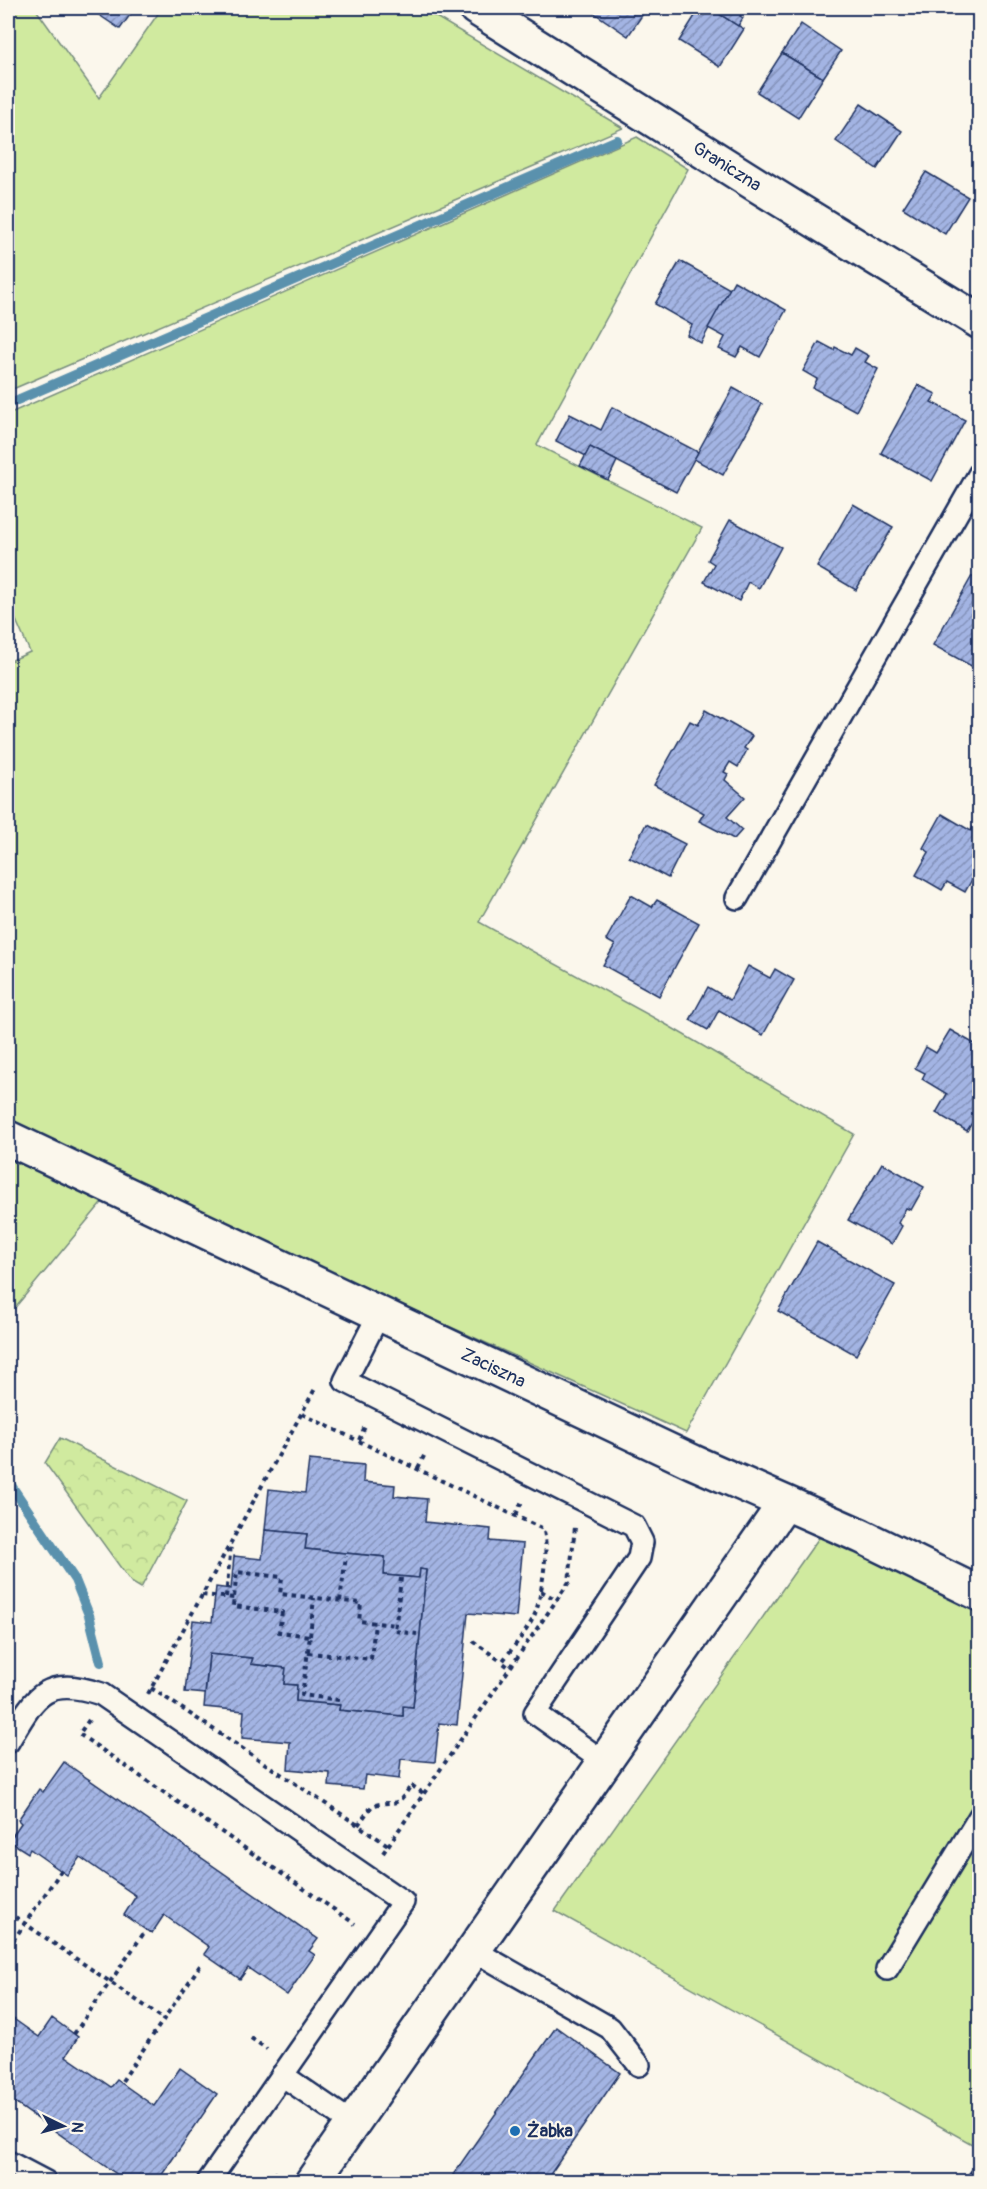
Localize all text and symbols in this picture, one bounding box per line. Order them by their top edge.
street label: Graniczna [689,136,766,196]
street label: Zaciszna [457,1342,530,1393]
north arrow [33,2096,93,2156]
place label: Żabka [527,2120,574,2143]
text: N [66,2121,87,2134]
marker: Żabka [508,2124,522,2138]

